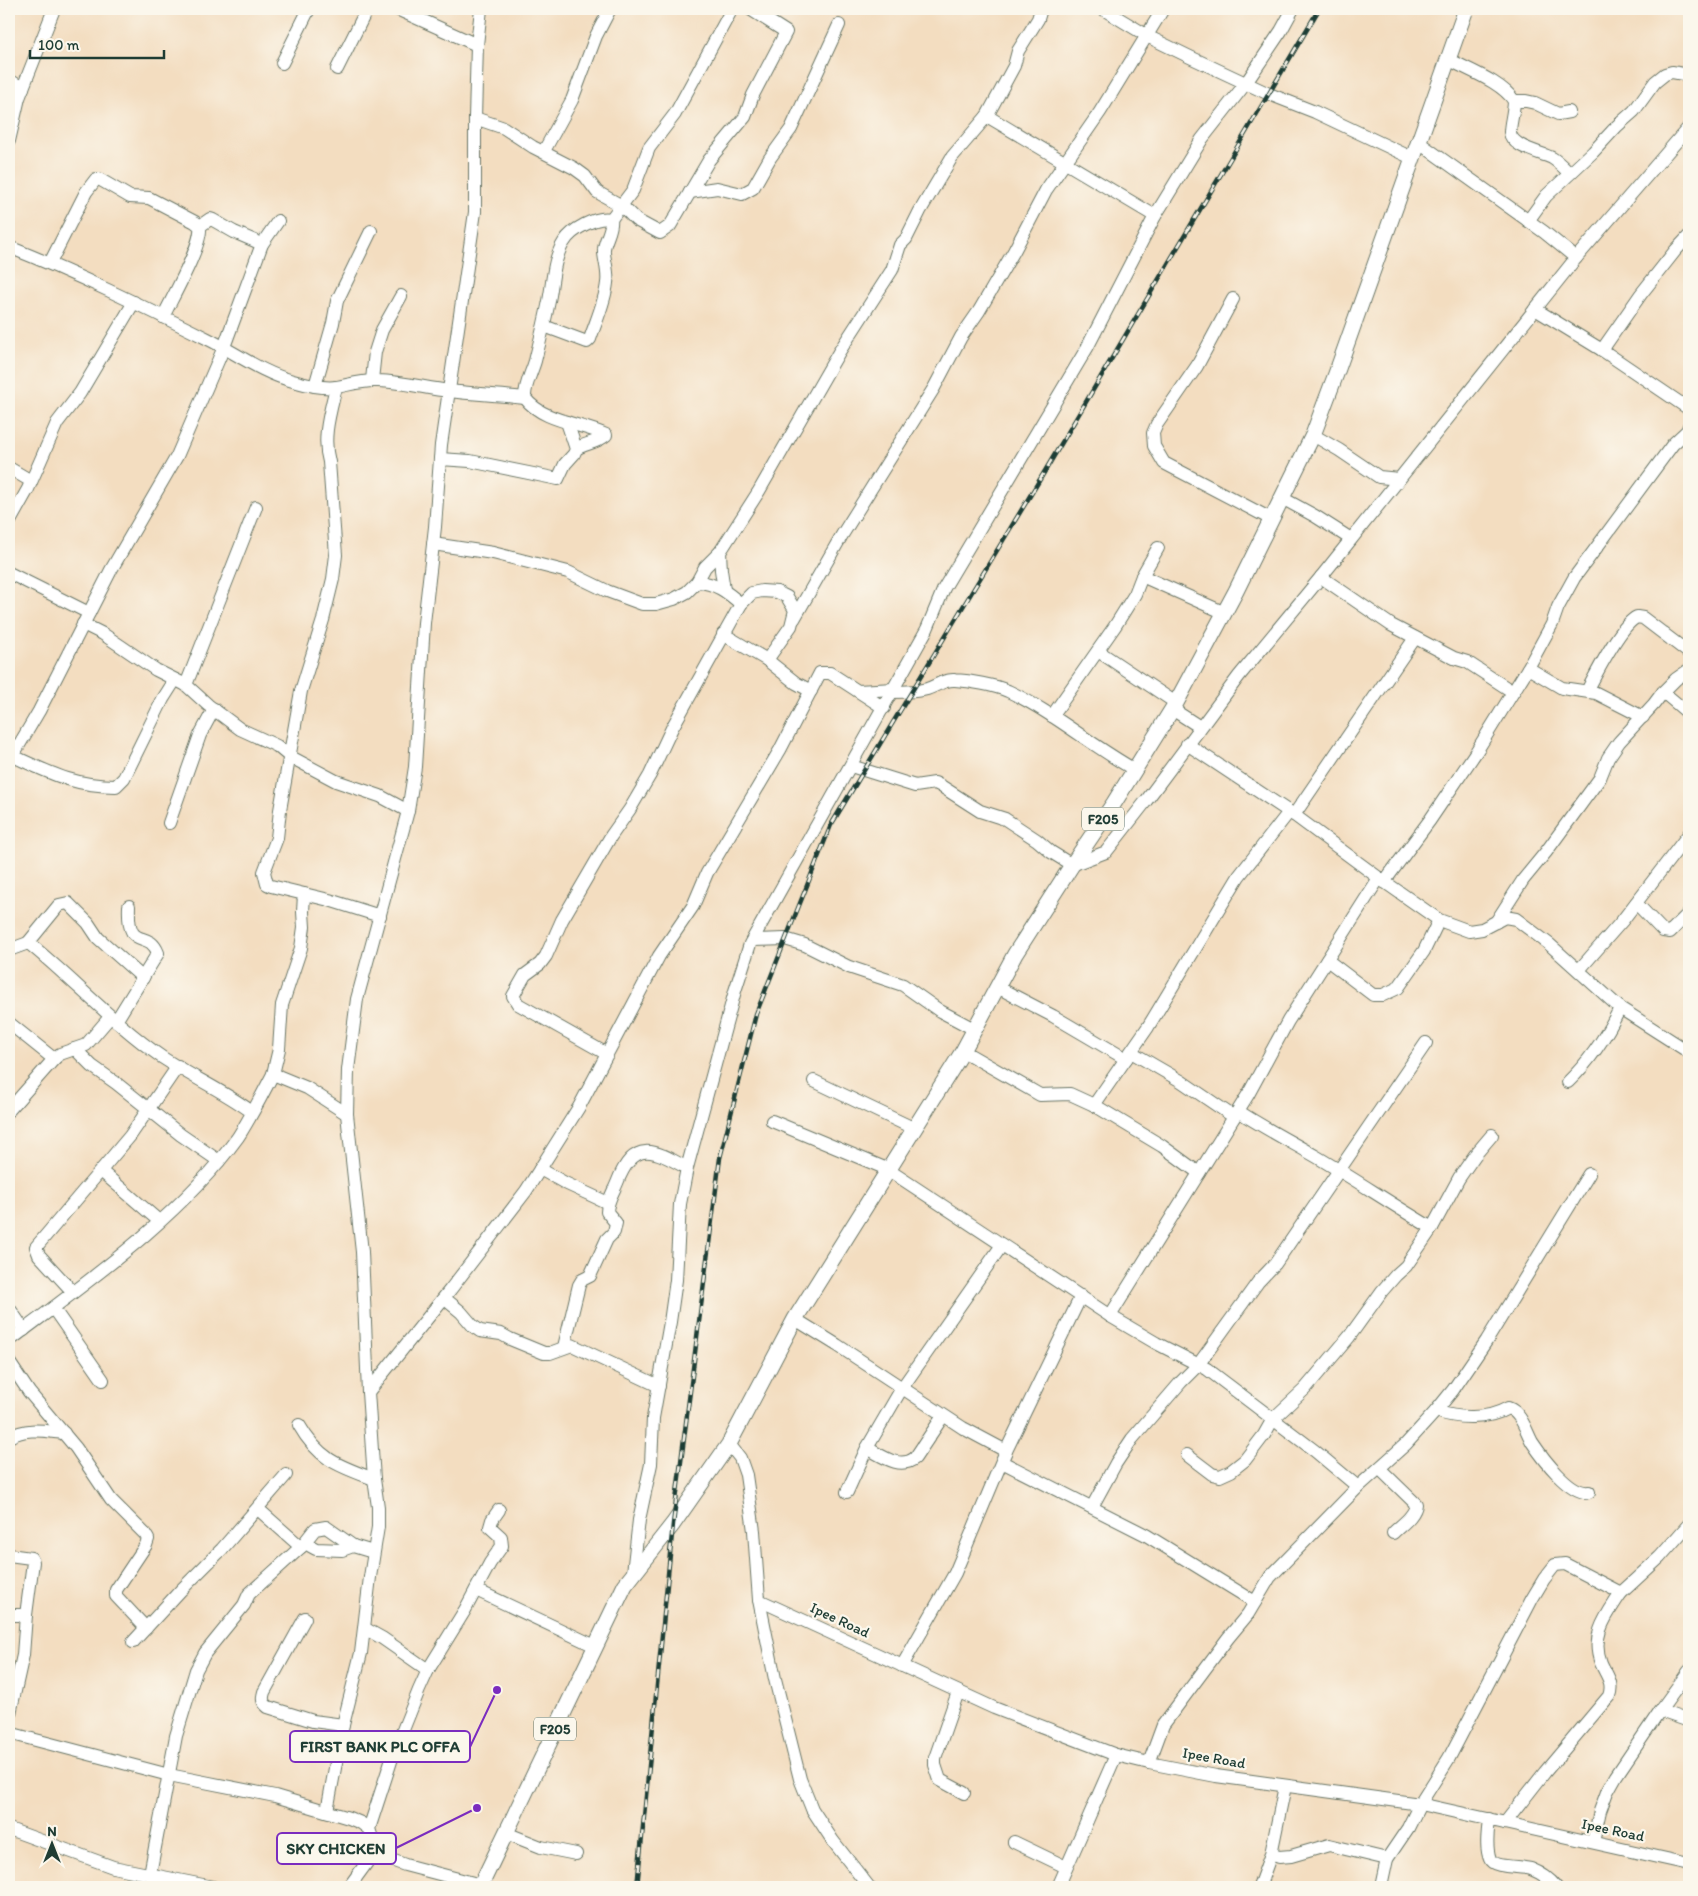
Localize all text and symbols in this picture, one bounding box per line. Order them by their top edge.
scale bar [30,28,164,60]
text: 100 m [38,36,80,54]
road number: F205 [1082,808,1124,831]
street label: Ipee Road [807,1598,873,1642]
road number: F205 [534,1718,576,1740]
callout: FIRST BANK PLC OFFA [290,1731,470,1762]
text: FIRST BANK PLC OFFA [300,1737,461,1756]
street label: Ipee Road [1181,1744,1248,1773]
street label: Ipee Road [1580,1815,1647,1846]
north arrow [28,1818,78,1868]
text: N [47,1823,57,1840]
callout: SKY CHICKEN [277,1833,396,1864]
text: SKY CHICKEN [286,1839,386,1858]

